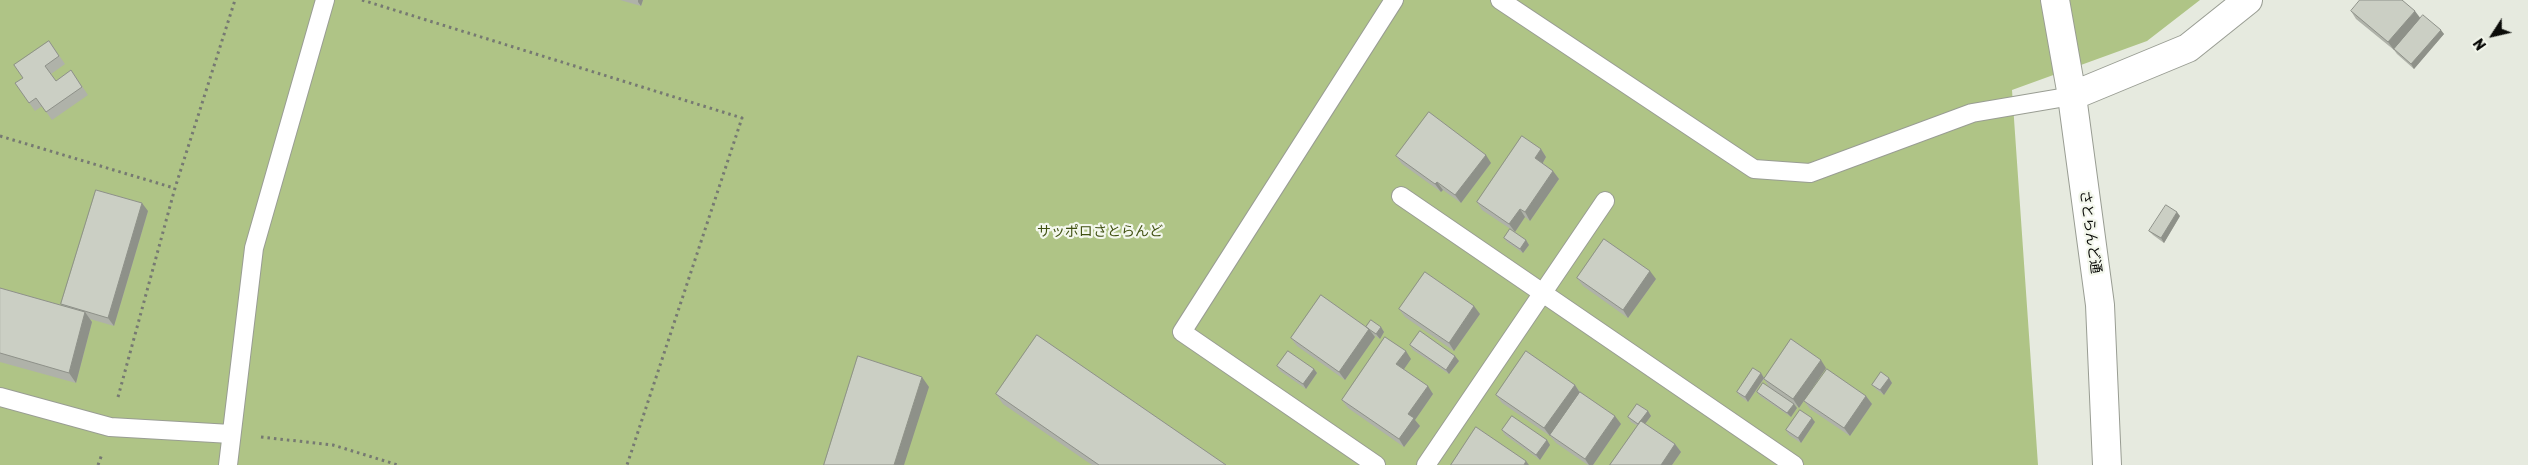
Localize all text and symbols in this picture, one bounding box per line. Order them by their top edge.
north arrow [2468,10,2518,60]
text: N [2470,35,2490,53]
street label: さとらんど通 [2076,189,2104,275]
park label: サッポロさとらんど [1037,224,1163,240]

